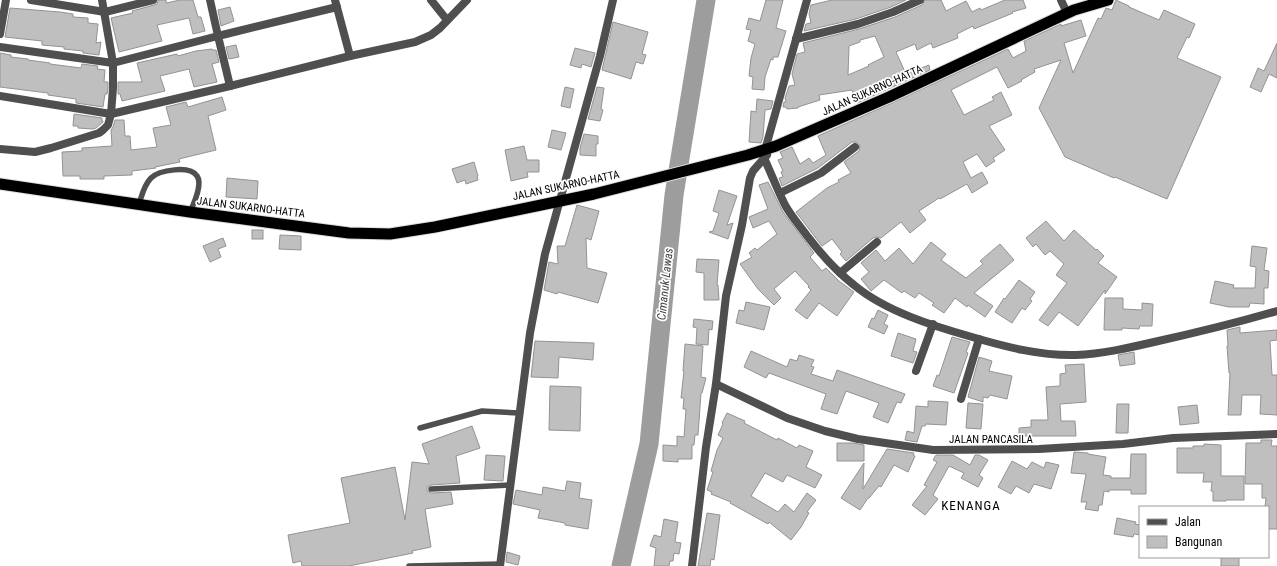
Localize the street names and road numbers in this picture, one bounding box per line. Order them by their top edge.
street label: JALAN SUKARNO-HATTA [820,62,925,119]
street label: JALAN SUKARNO-HATTA [512,168,621,203]
street label: JALAN SUKARNO-HATTA [196,194,306,221]
street label: JALAN PANCASILA [949,433,1034,446]

